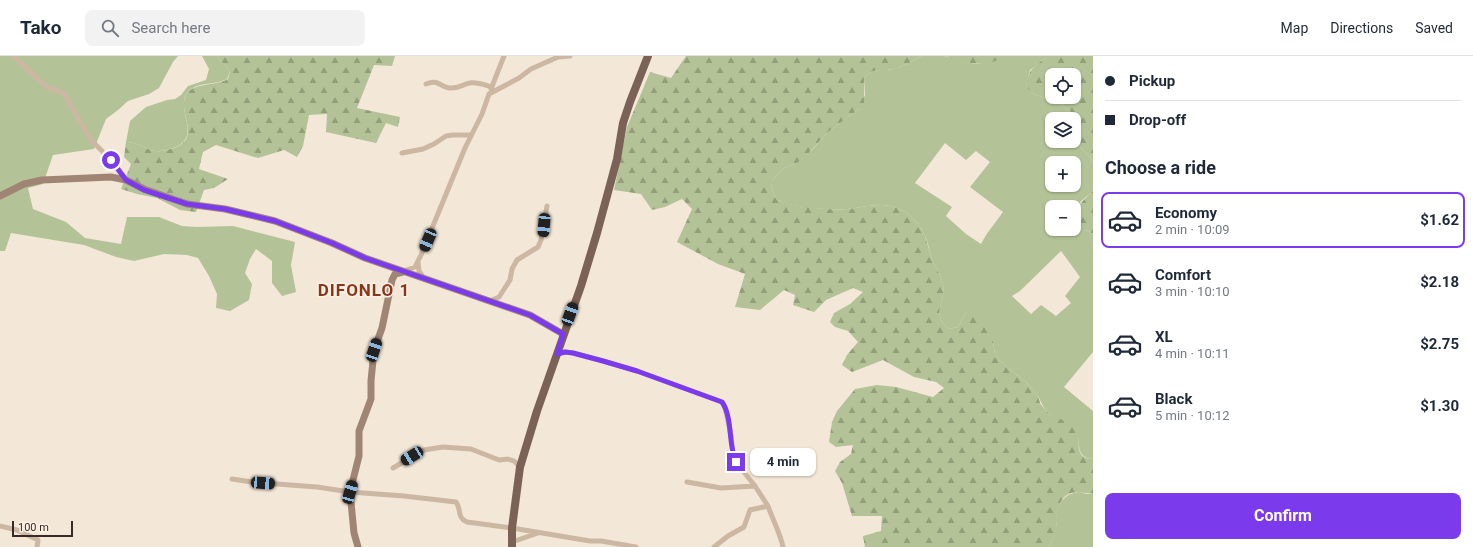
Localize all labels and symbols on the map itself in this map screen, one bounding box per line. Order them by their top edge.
route start [102,151,120,169]
car [537,213,551,237]
car [418,227,438,253]
district label: DIFONLO 1 [318,280,410,300]
car [560,301,580,327]
car [365,337,383,363]
car [399,445,425,467]
callout: 4 min [750,448,816,476]
route end [727,453,745,471]
car [251,476,275,490]
car [341,479,359,505]
scale bar [12,519,73,538]

